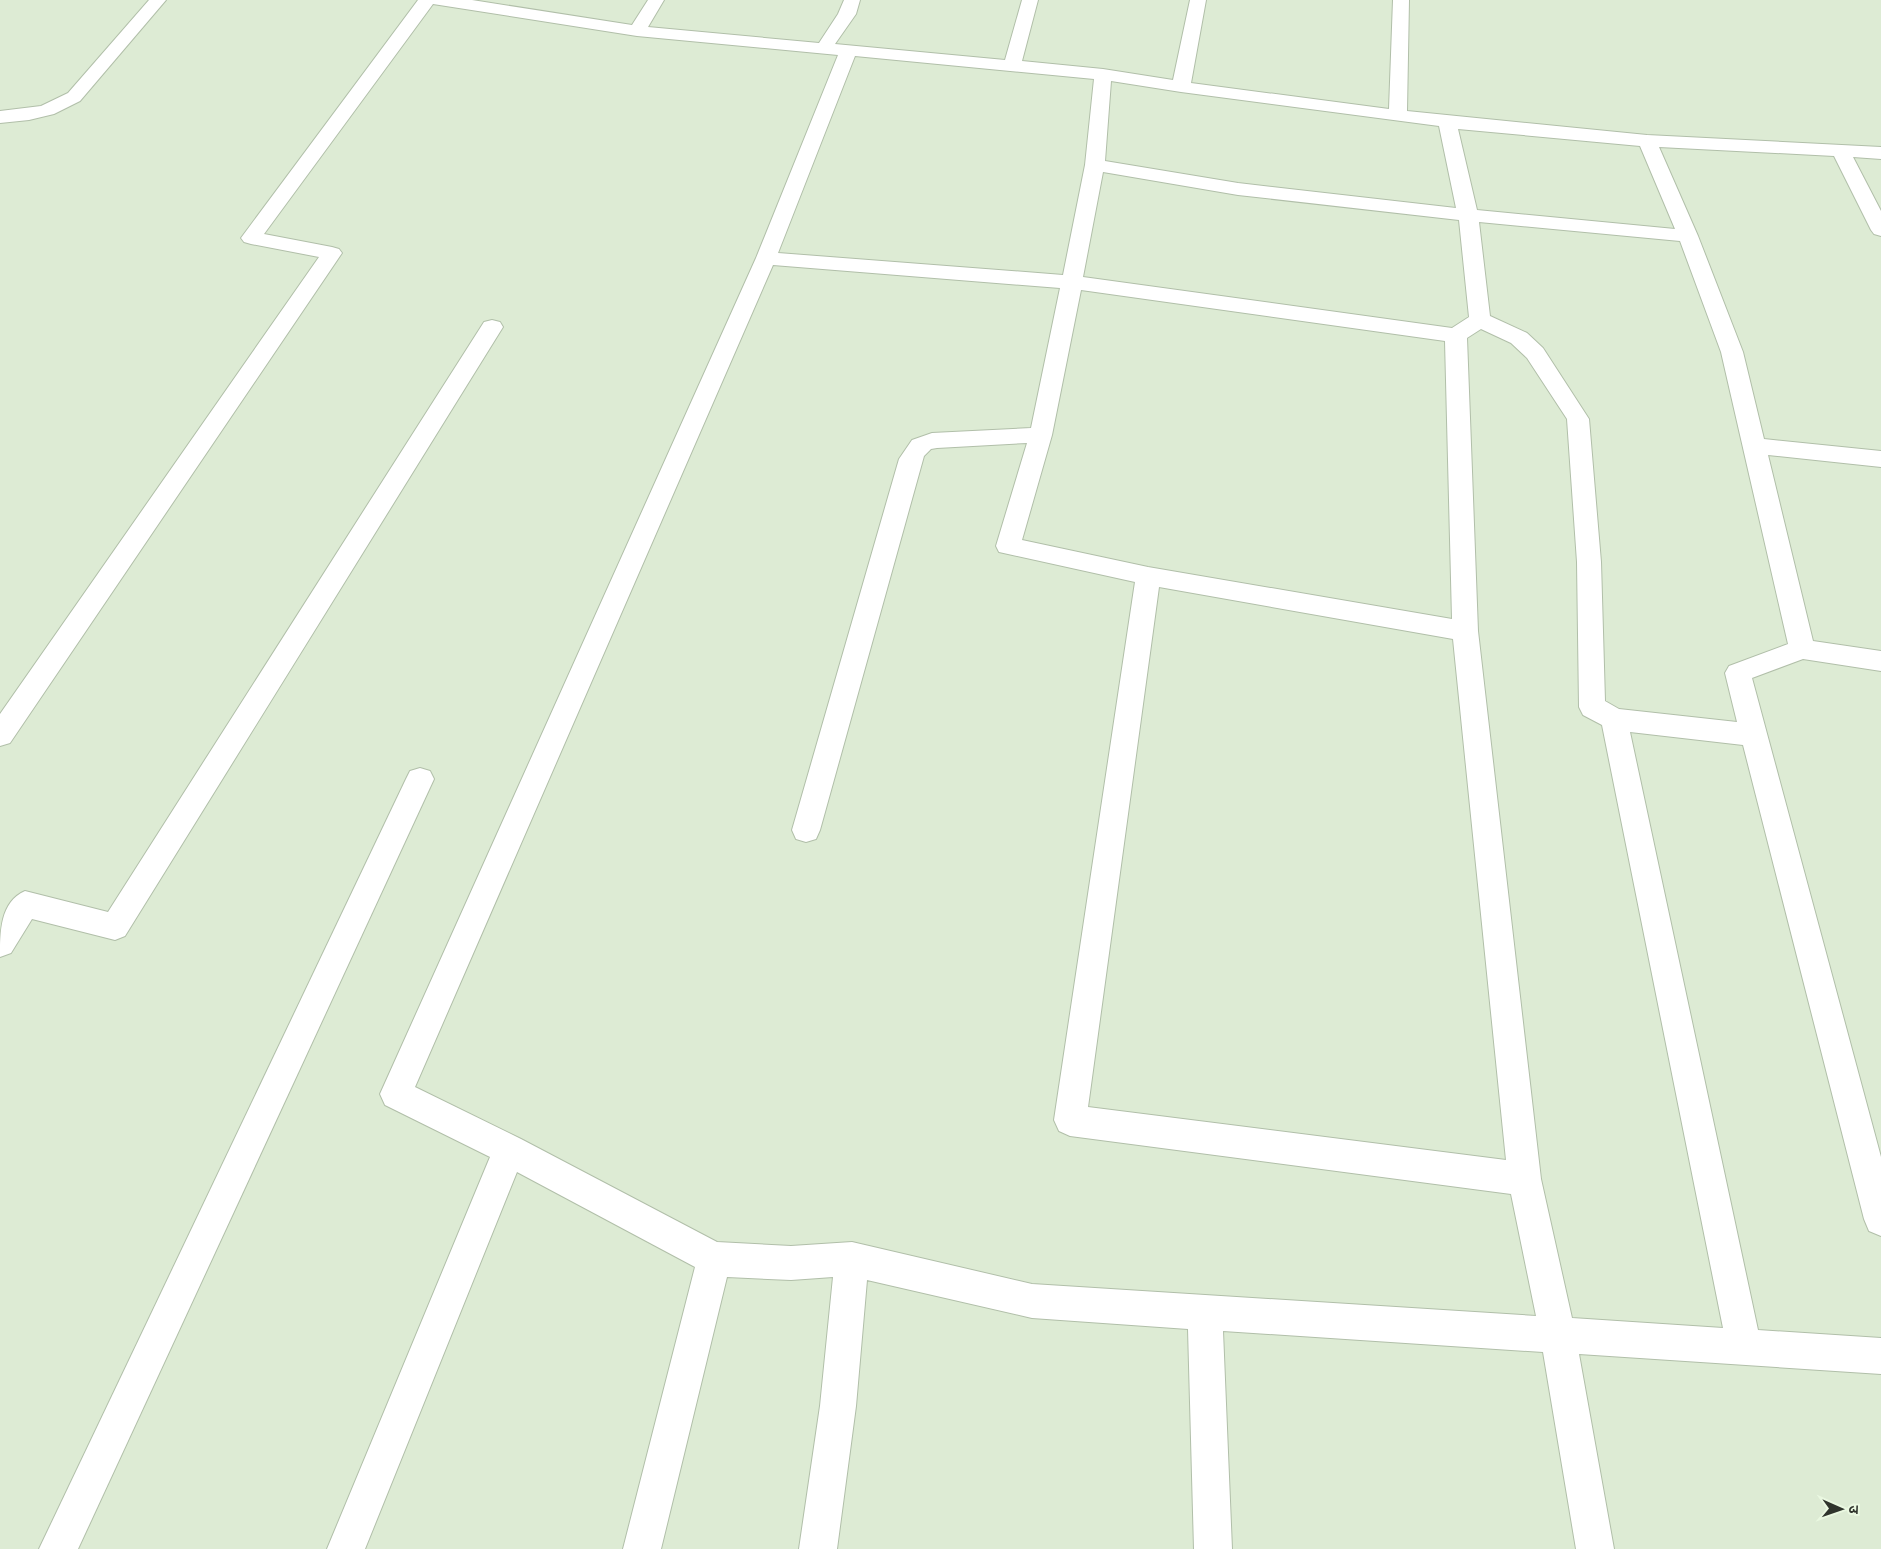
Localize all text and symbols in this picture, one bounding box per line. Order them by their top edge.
north arrow [1816,1484,1866,1534]
text: उ [1845,1505,1864,1515]

